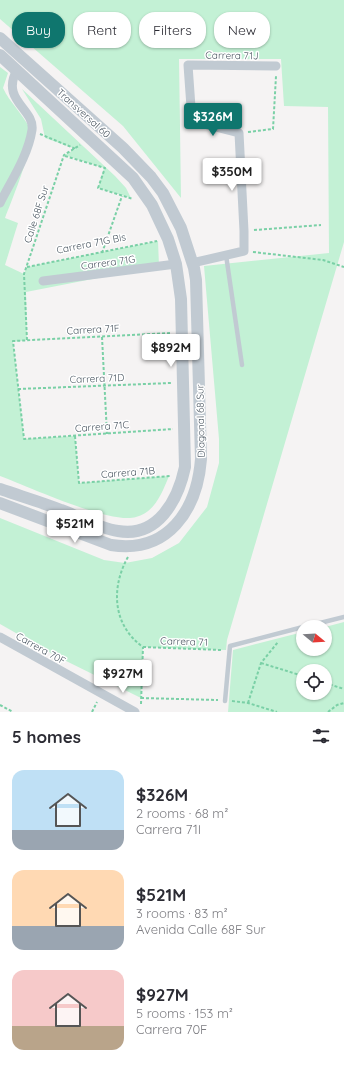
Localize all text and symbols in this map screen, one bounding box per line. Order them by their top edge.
chip: Buy [12,12,65,48]
chip: Rent [73,12,131,48]
chip: Filters [139,12,206,48]
chip: New [214,12,270,48]
street label: Carrera 71J [205,49,259,62]
street label: Transversal 60 [54,86,113,141]
pin: $326M [185,103,241,137]
text: $326M [193,108,233,124]
pin: $350M [204,158,260,192]
text: $350M [212,163,252,179]
street label: Calle 68F Sur [21,184,52,245]
street label: Carrera 71G Bis [55,230,127,257]
street label: Carrera 71G [80,252,136,273]
street label: Carrera 71F [66,322,120,337]
pin: $892M [143,334,199,368]
text: $892M [151,339,191,355]
street label: Carrera 71D [69,371,125,386]
street label: Diagonal 68 Sur [193,384,208,458]
street label: Carrera 71C [75,418,130,435]
street label: Carrera 71B [101,464,156,481]
pin: $521M [47,510,103,544]
text: $521M [56,515,94,531]
north arrow [296,620,332,656]
map controls [296,620,332,700]
street label: Carrera 70F [14,629,68,668]
street label: Carrera 71 [160,634,208,649]
pin: $927M [95,660,151,694]
button: locate [296,664,332,700]
text: $927M [103,665,143,681]
icon: filters [310,725,332,747]
text: 5 homes [12,726,81,747]
text: $326M [136,784,188,805]
icon: home [44,786,92,834]
text: 2 rooms · 68 m² [136,805,228,821]
text: Carrera 71I [136,821,201,837]
text: $521M [136,884,186,905]
icon: home [44,886,92,934]
text: 3 rooms · 83 m² [136,905,228,921]
text: Avenida Calle 68F Sur [136,921,266,937]
text: $927M [136,984,189,1005]
icon: home [44,986,92,1034]
text: 5 rooms · 153 m² [136,1005,233,1021]
text: Carrera 70F [136,1021,207,1037]

